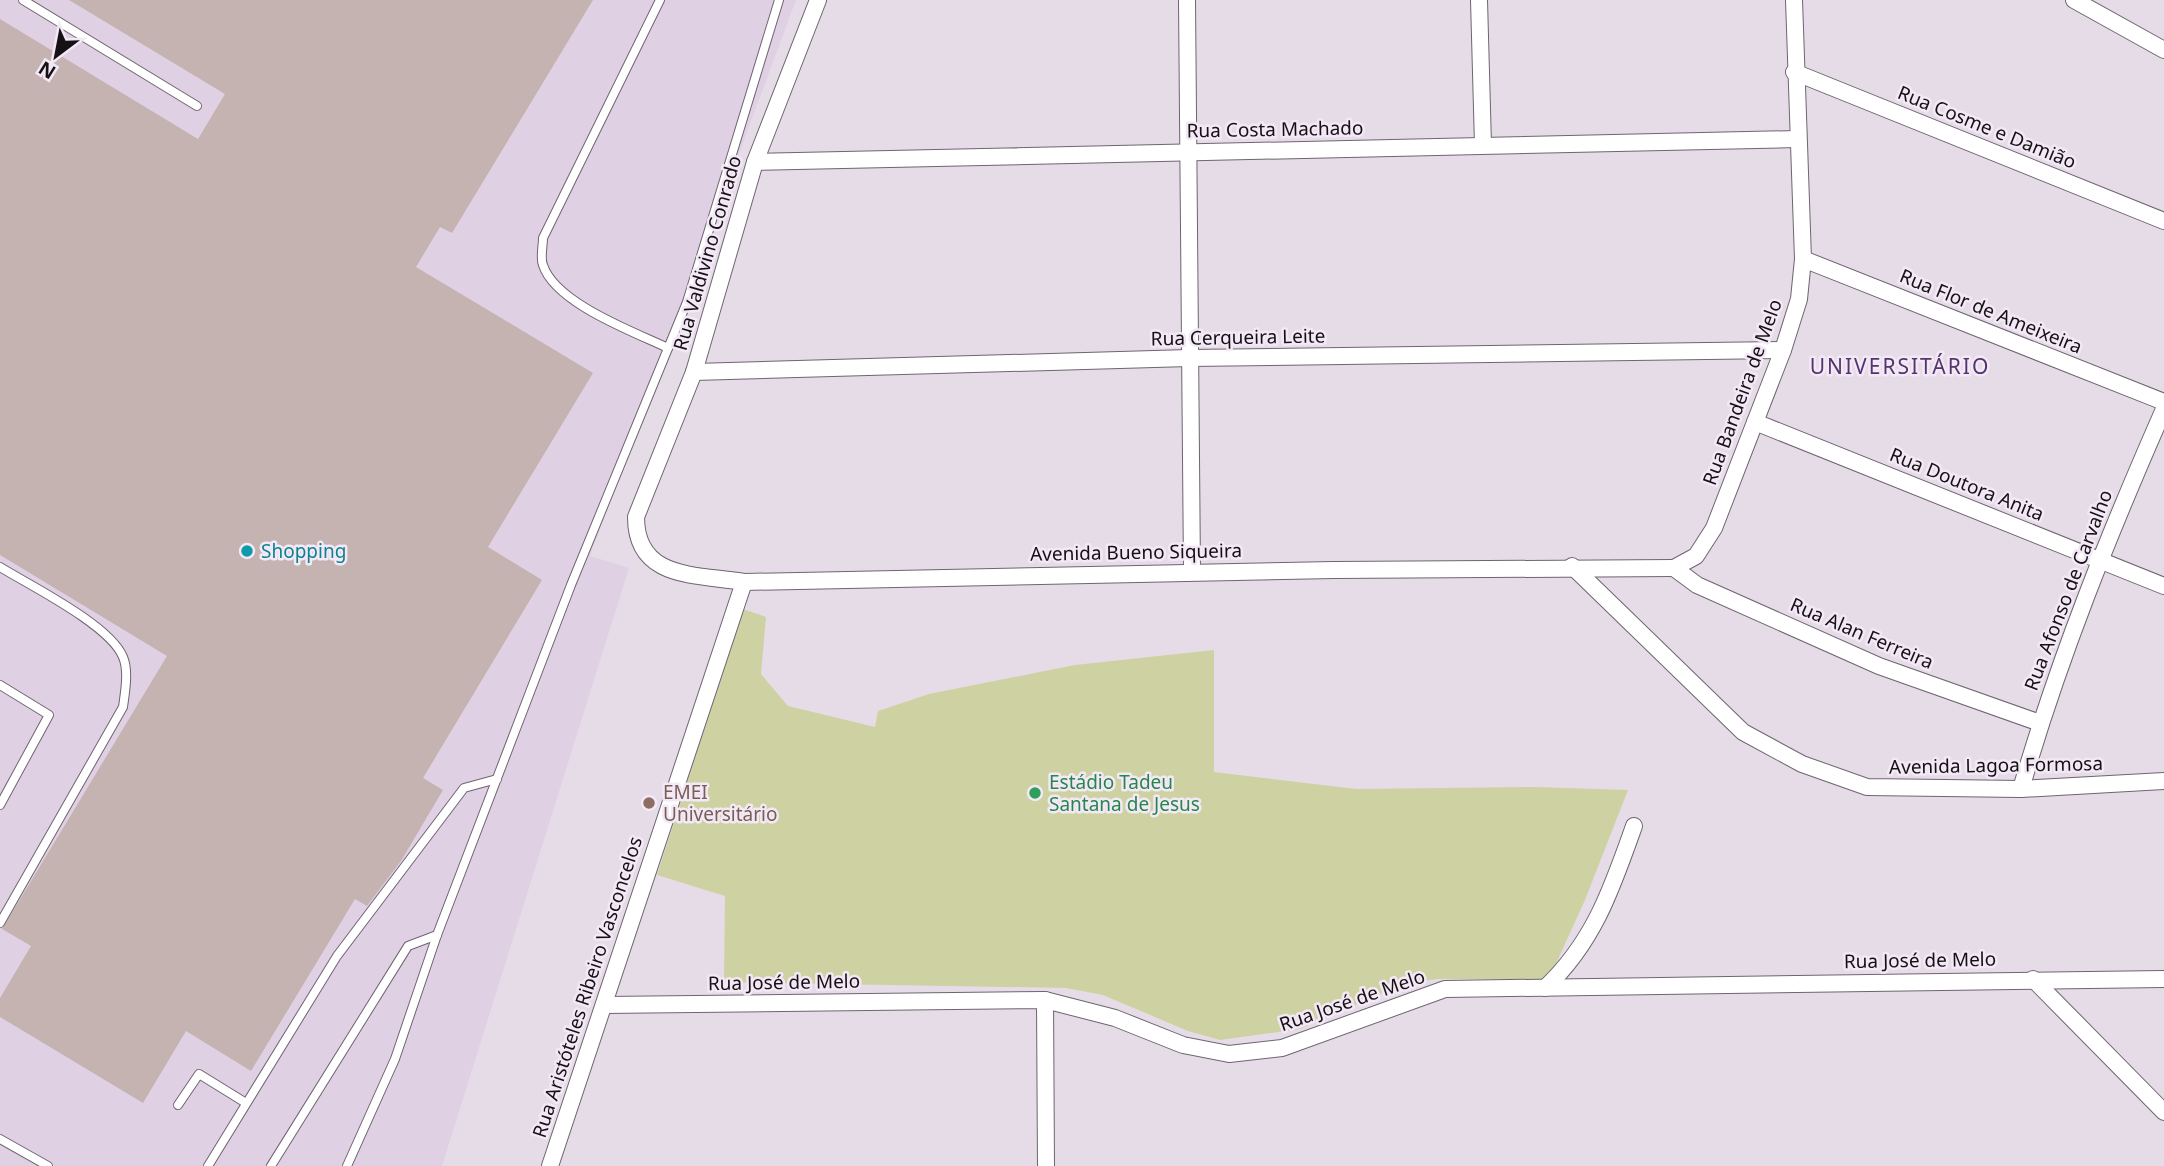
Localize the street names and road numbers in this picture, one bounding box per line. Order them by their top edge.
street label: Rua Cosme e Damião [1894,79,2080,175]
street label: Rua Costa Machado [1186,114,1364,144]
street label: Rua Valdivino Conrado [667,153,747,353]
street label: Rua Flor de Ameixeira [1896,263,2086,359]
street label: Rua Bandeira de Melo [1696,295,1788,489]
street label: Rua Cerqueira Leite [1150,322,1326,352]
street label: Rua Doutora Anita [1886,441,2048,527]
street label: Rua Afonso de Carvalho [2018,486,2118,694]
street label: Avenida Bueno Siqueira [1030,537,1242,567]
street label: Rua Alan Ferreira [1786,591,1938,675]
street label: Avenida Lagoa Formosa [1889,750,2103,780]
street label: Rua Aristóteles Ribeiro Vasconcelos [526,833,648,1141]
street label: Rua José de Melo [1844,946,1996,974]
street label: Rua José de Melo [1276,963,1428,1037]
street label: Rua José de Melo [708,968,860,996]

